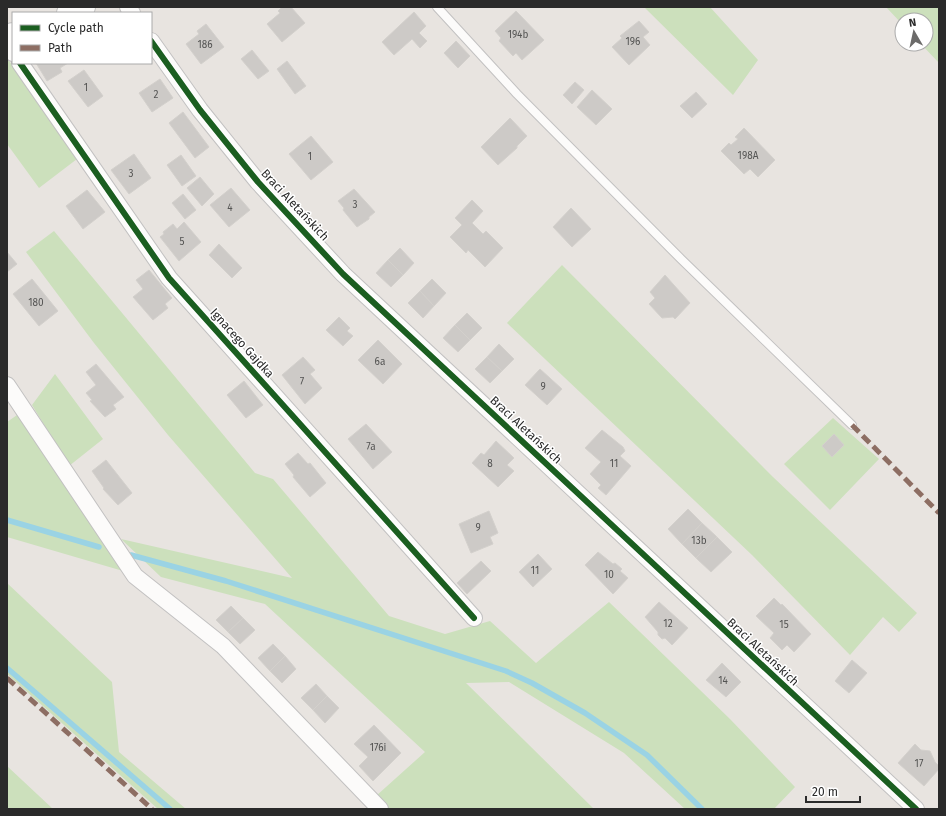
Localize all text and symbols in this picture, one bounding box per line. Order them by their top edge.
legend [12,12,152,64]
north arrow [894,12,934,52]
text: N [908,16,917,30]
text: Cycle path [48,21,104,35]
house number: 194b [508,29,528,41]
house number: 196 [626,36,640,48]
house number: 186 [197,39,213,51]
text: Path [48,41,72,55]
house number: 1 [84,82,88,94]
house number: 2 [154,89,159,101]
house number: 198A [738,150,759,162]
house number: 1 [308,151,312,163]
street label: Braci Aletańskich [258,166,332,244]
house number: 3 [129,168,134,180]
house number: 3 [353,199,358,211]
house number: 4 [227,202,233,214]
house number: 5 [179,236,185,248]
house number: 180 [28,297,44,309]
street label: Ignacego Gajdka [207,305,277,381]
house number: 6a [375,356,385,368]
house number: 7 [300,376,305,388]
house number: 9 [540,381,546,393]
street label: Braci Aletańskich [487,393,565,467]
house number: 7a [366,441,376,453]
house number: 8 [487,458,493,470]
house number: 11 [610,458,618,470]
house number: 9 [475,522,481,534]
house number: 13b [691,535,707,547]
house number: 11 [531,565,539,577]
house number: 10 [604,569,614,581]
street label: Braci Aletańskich [724,615,802,689]
house number: 12 [663,618,673,630]
house number: 15 [779,619,789,631]
house number: 14 [718,675,729,687]
house number: 176i [370,742,387,754]
house number: 17 [915,758,924,770]
scale bar [806,778,860,804]
text: 20 m [812,785,838,799]

